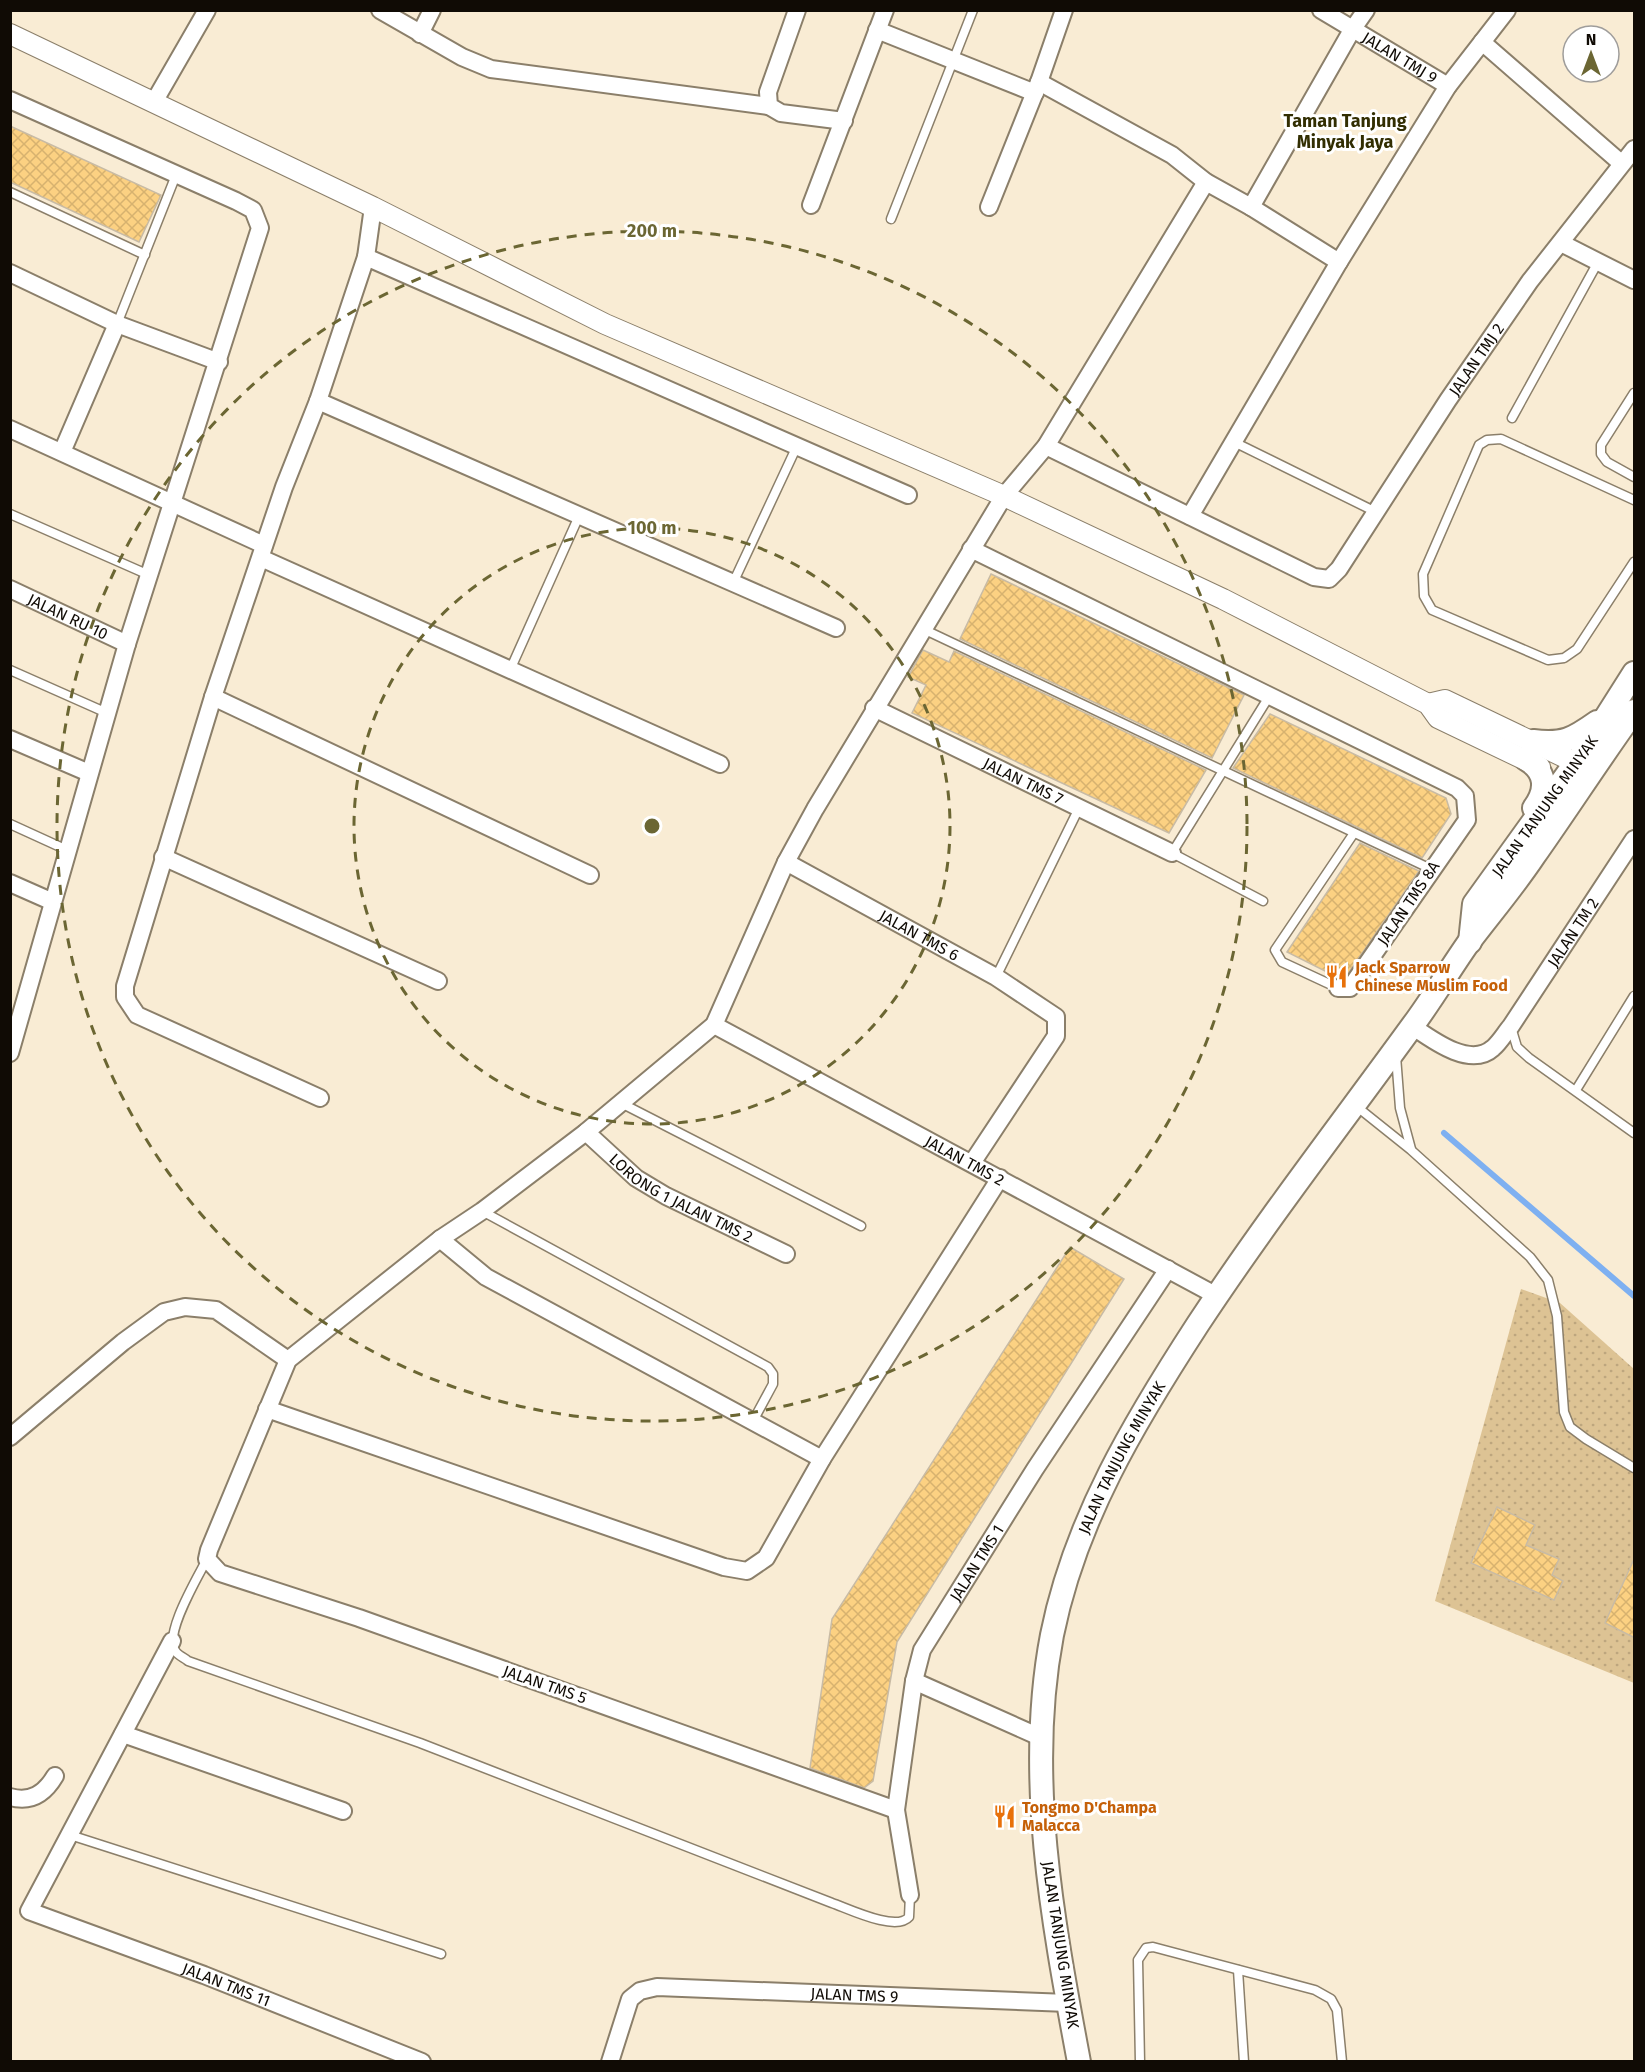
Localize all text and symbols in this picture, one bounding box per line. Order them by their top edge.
north arrow [1561,24,1621,84]
street label: JALAN TMJ 9 [1359,28,1441,87]
text: N [1586,30,1596,49]
district label: Taman Tanjung Minyak Jaya [1283,110,1407,153]
text: 200 m [627,220,677,242]
street label: JALAN TMJ 2 [1445,320,1508,400]
text: 100 m [628,517,676,539]
street label: JALAN RU 10 [24,590,111,644]
street label: JALAN TANJUNG MINYAK [1488,732,1602,881]
street label: JALAN TMS 7 [980,754,1066,809]
centre of rings [642,816,662,836]
street label: JALAN TMS 8A [1373,857,1444,949]
street label: JALAN TM 2 [1543,894,1603,971]
street label: JALAN TMS 6 [876,906,962,965]
place label: Jack Sparrow Chinese Muslim Food [1354,958,1508,995]
restaurant icon: Jack Sparrow Chinese Muslim Food [1324,963,1350,989]
street label: JALAN TMS 2 [922,1132,1008,1190]
street label: LORONG 1 JALAN TMS 2 [605,1149,756,1247]
street label: JALAN TANJUNG MINYAK [1074,1377,1170,1537]
street label: JALAN TMS 1 [946,1522,1008,1605]
street label: JALAN TMS 5 [500,1661,589,1708]
place label: Tongmo D'Champa Malacca [1022,1798,1157,1835]
restaurant icon: Tongmo D'Champa Malacca [991,1803,1017,1829]
street label: JALAN TANJUNG MINYAK [1038,1860,1083,2031]
street label: JALAN TMS 11 [179,1959,273,2011]
street label: JALAN TMS 9 [810,1984,899,2006]

